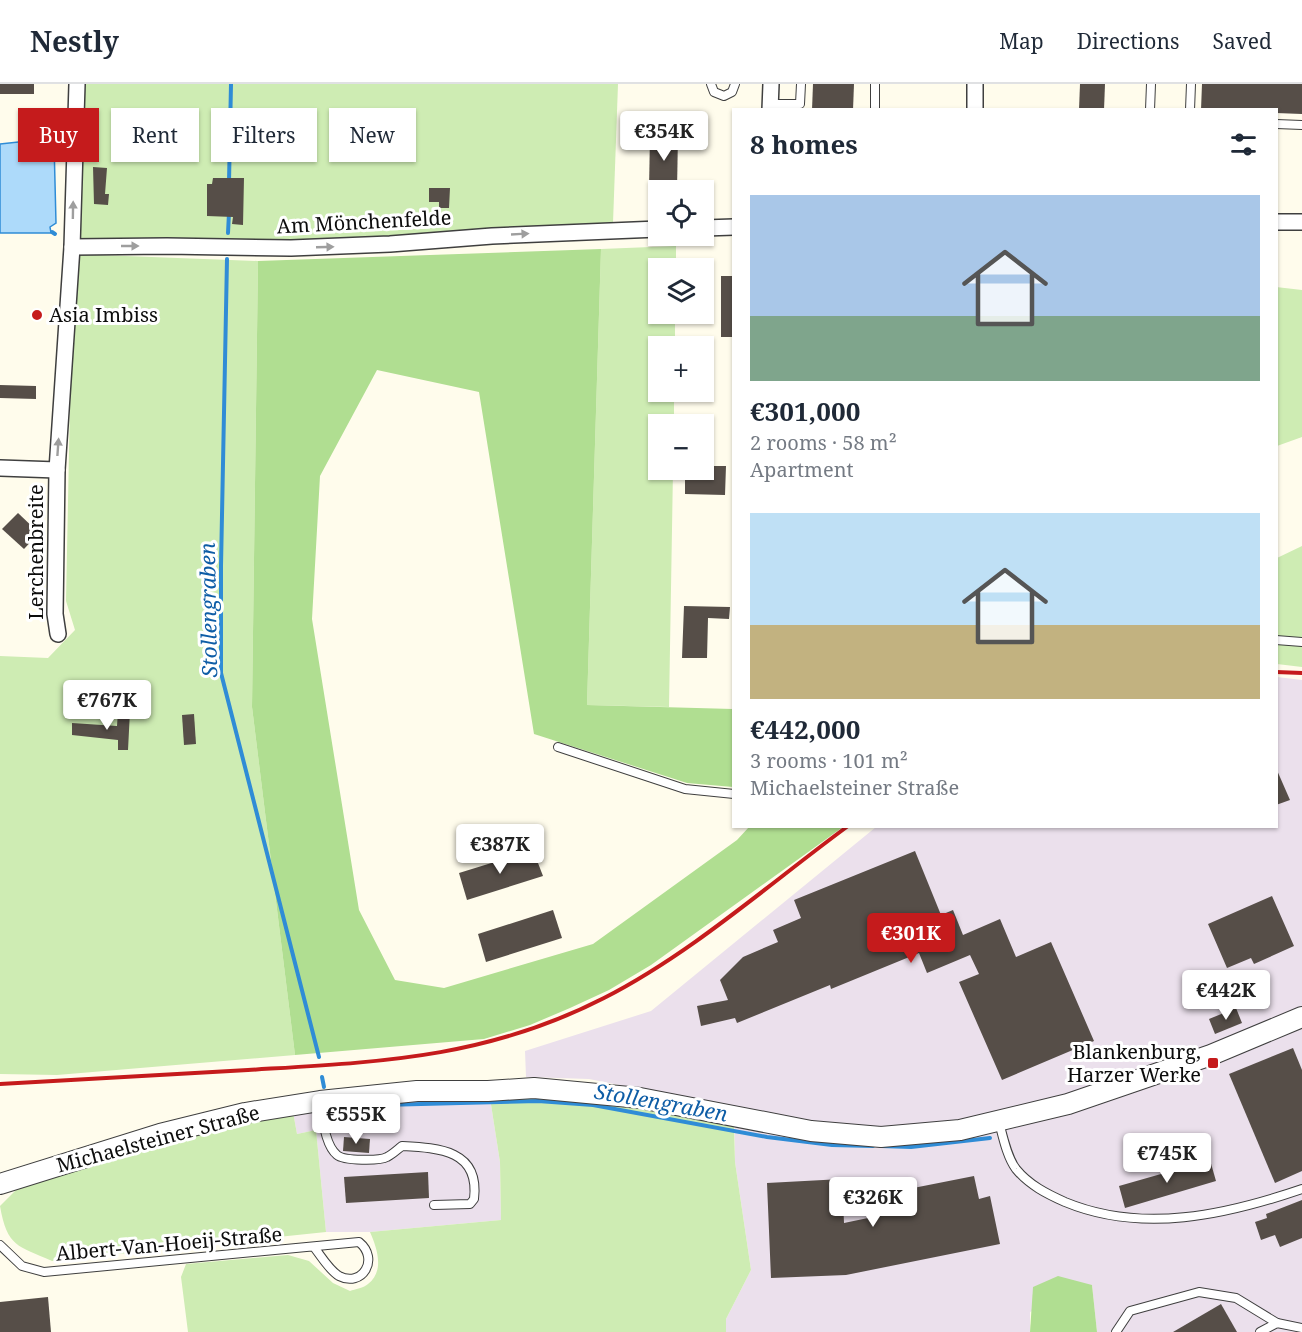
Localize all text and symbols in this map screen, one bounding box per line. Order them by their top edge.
text: Nestly [30,22,119,60]
text: Map [999,27,1044,55]
text: Directions [1077,27,1179,55]
text: Saved [1212,27,1272,55]
chip: Buy [18,108,99,162]
chip: Rent [111,108,199,162]
chip: Filters [211,108,317,162]
chip: New [329,108,416,162]
pin: €354K [622,111,706,162]
text: €354K [634,117,694,144]
text: 8 homes [750,126,858,162]
icon: filters [1227,128,1260,161]
map controls [648,180,714,480]
button: locate [648,180,714,246]
one-way arrow [68,201,77,220]
street label: Am Mönchenfelde [276,203,452,240]
one-way arrow [510,230,529,239]
icon: home [951,234,1059,342]
one-way arrow [121,241,140,251]
one-way arrow [316,242,335,252]
button: layers [648,258,714,324]
place label: Asia Imbiss [49,301,158,328]
marker: Asia Imbiss [30,308,44,322]
button: + [648,336,714,402]
text: €301,000 [750,393,860,429]
button: − [648,414,714,480]
text: 2 rooms · 58 m² [750,429,897,456]
one-way arrow [54,437,63,456]
text: Apartment [750,456,854,483]
street label: Lerchenbreite [22,484,49,620]
water label: Stollengraben [193,542,223,678]
icon: home [951,552,1059,660]
pin: €767K [65,680,149,731]
text: €767K [77,686,137,713]
text: €442,000 [750,711,860,747]
text: 3 rooms · 101 m² [750,747,908,774]
text: Michaelsteiner Straße [750,774,959,801]
pin: €387K [458,824,542,875]
text: €387K [470,830,530,857]
pin: €301K [869,913,953,964]
text: €301K [881,919,941,946]
pin: €442K [1184,970,1268,1021]
text: €442K [1196,976,1256,1003]
place label: Blankenburg, Harzer Werke [1067,1038,1201,1088]
marker: Blankenburg, Harzer Werke [1206,1056,1220,1070]
water label: Stollengraben [592,1077,730,1128]
pin: €555K [314,1094,398,1145]
street label: Michaelsteiner Straße [53,1098,262,1179]
text: €555K [326,1100,386,1127]
pin: €745K [1125,1133,1209,1184]
text: €745K [1137,1139,1197,1166]
pin: €326K [831,1177,915,1228]
text: €326K [843,1183,903,1210]
street label: Albert-Van-Hoeij-Straße [55,1220,283,1267]

